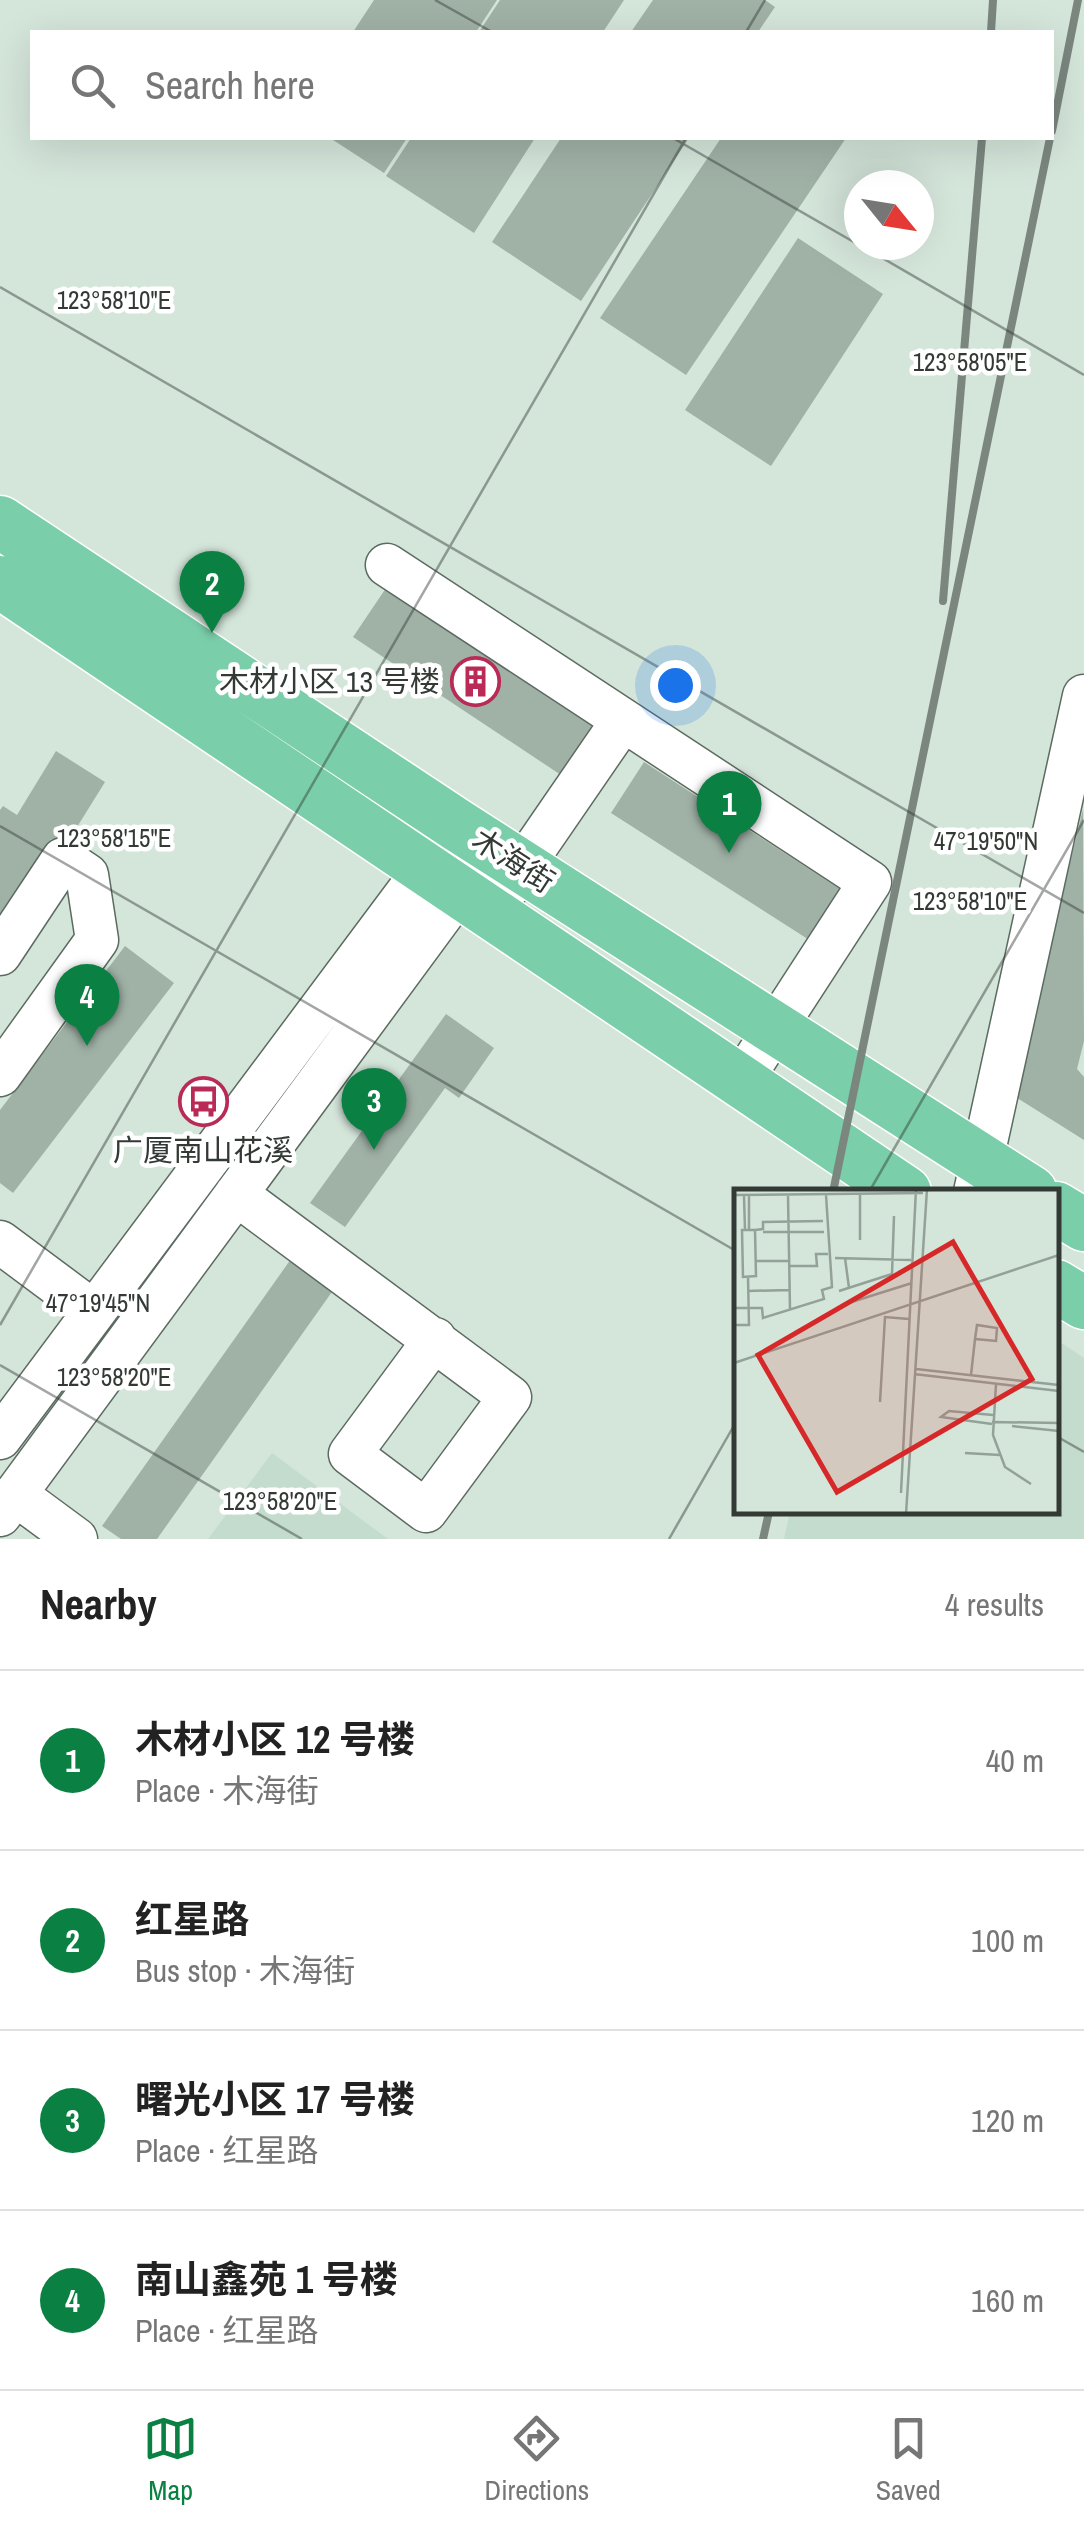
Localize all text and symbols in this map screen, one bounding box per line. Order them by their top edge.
search box [30,30,1054,140]
icon: search [65,58,120,113]
text: Search here [145,60,315,111]
north arrow [844,170,934,260]
text: 123°58'10"E [57,283,171,317]
text: 123°58'05"E [913,345,1027,379]
pin: 2 [180,550,244,633]
building icon: 木材小区 13 号楼 [449,656,501,708]
your location [650,660,701,711]
place label: 木材小区 13 号楼 [219,661,440,701]
pin: 1 [696,770,762,853]
street label: 木海街 [465,819,562,901]
text: 123°58'15"E [57,821,171,855]
text: 47°19'50"N [934,824,1038,858]
text: 123°58'10"E [913,884,1027,918]
pin: 4 [54,964,120,1046]
pin: 3 [342,1068,406,1150]
bus stop icon: 广厦南山花溪 [177,1076,229,1128]
place label: 广厦南山花溪 [113,1130,293,1170]
inset map [734,1189,1059,1514]
text: 47°19'45"N [46,1286,150,1320]
text: 123°58'20"E [57,1360,171,1394]
text: 123°58'20"E [223,1484,337,1518]
text: Nearby [40,1576,157,1632]
text: 4 results [945,1583,1044,1626]
text: 木材小区 12 号楼 [135,1714,415,1765]
text: 1 [65,1739,80,1782]
text: 40 m [986,1739,1044,1782]
text: Place · 木海街 [135,1769,319,1812]
text: 红星路 [135,1894,249,1945]
text: 2 [65,1919,80,1962]
text: 100 m [971,1919,1044,1962]
text: Bus stop · 木海街 [135,1949,355,1992]
text: 曙光小区 17 号楼 [135,2074,415,2125]
text: 3 [65,2099,80,2142]
text: 120 m [971,2099,1044,2142]
text: Place · 红星路 [135,2129,319,2172]
text: 南山鑫苑 1 号楼 [135,2254,398,2305]
text: 4 [65,2279,80,2322]
text: 160 m [971,2279,1044,2322]
text: Place · 红星路 [135,2309,319,2352]
tab: Map [143,2411,198,2509]
tab: Directions [485,2411,589,2509]
tab: Saved [876,2411,941,2509]

